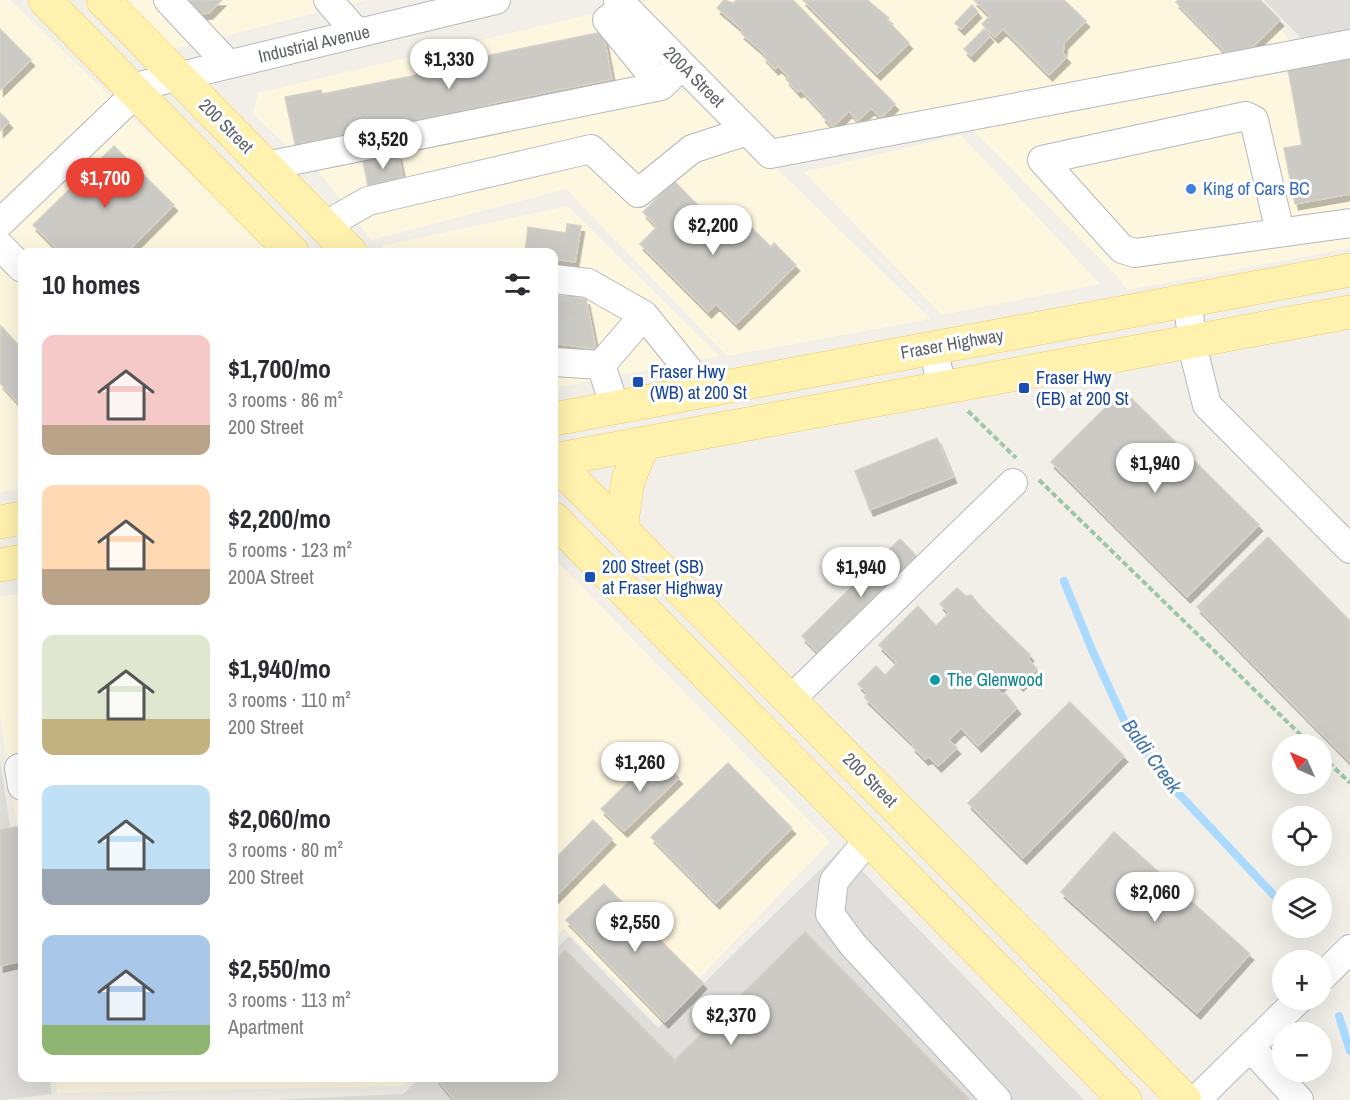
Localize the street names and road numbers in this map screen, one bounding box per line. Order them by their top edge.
street label: Industrial Avenue [256,19,372,68]
street label: 200A Street [658,41,730,113]
street label: 200 Street [193,93,259,159]
street label: Fraser Highway [898,322,1006,365]
street label: 200 Street [837,747,903,813]

